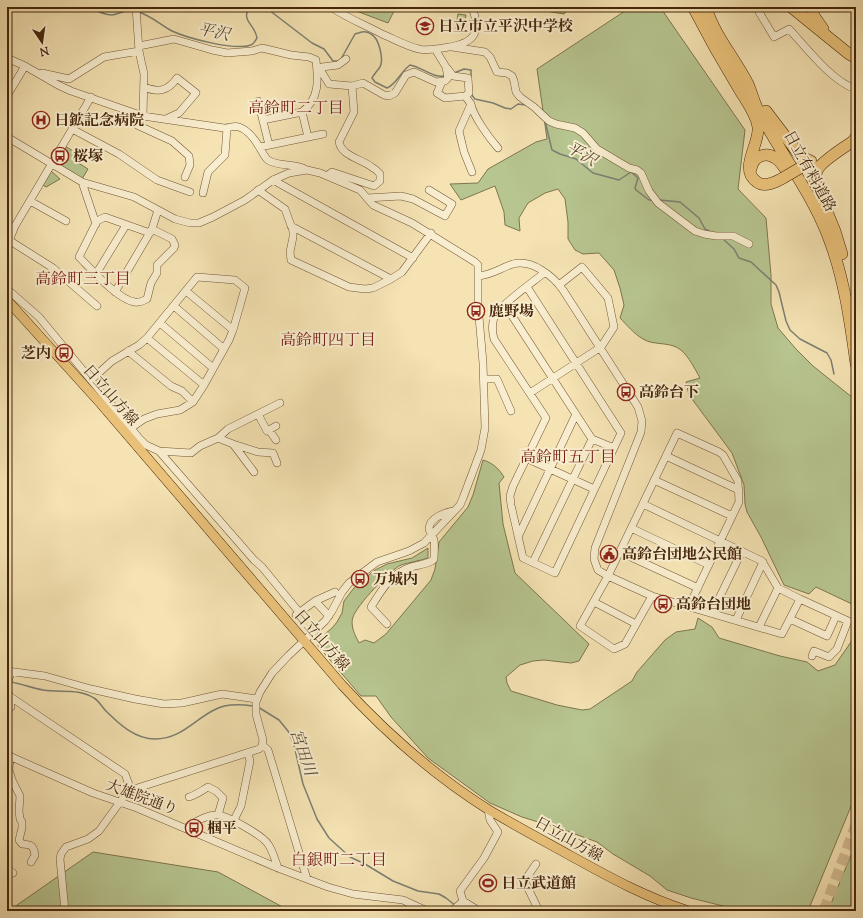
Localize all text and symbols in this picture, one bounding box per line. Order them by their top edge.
school or university icon: 日立市立平沢中学校 [415,16,435,36]
place label: 日立市立平沢中学校 [438,17,573,38]
water label: 平沢 [195,19,233,48]
north arrow [22,22,62,62]
text: N [38,42,51,60]
district label: 高鈴町二丁目 [248,98,344,121]
hospital icon: 日鉱記念病院 [31,110,51,130]
place label: 日鉱記念病院 [54,111,144,132]
street label: 日立有料道路 [778,127,840,216]
water label: 平沢 [561,137,602,174]
bus stop icon: 桜塚 [50,146,70,166]
place label: 桜塚 [73,147,103,168]
district label: 高鈴町三丁目 [35,269,131,292]
bus stop icon: 鹿野場 [466,301,486,321]
place label: 鹿野場 [489,302,534,323]
district label: 高鈴町四丁目 [280,330,376,353]
bus stop icon: 芝内 [54,343,74,363]
place label: 芝内 [21,344,51,365]
street label: 日立山方線 [77,361,142,431]
bus stop icon: 高鈴台下 [616,382,636,402]
place label: 高鈴台下 [639,383,699,404]
district label: 高鈴町五丁目 [520,447,616,470]
public building icon: 高鈴台団地公民館 [599,544,619,564]
place label: 高鈴台団地公民館 [622,545,742,566]
bus stop icon: 万城内 [350,569,370,589]
place label: 万城内 [373,570,418,591]
bus stop icon: 高鈴台団地 [653,594,673,614]
place label: 高鈴台団地 [676,595,751,616]
street label: 日立山方線 [288,606,353,676]
water label: 宮田川 [283,726,321,781]
street label: 大雄院通り [103,776,180,821]
street label: 日立山方線 [530,813,606,868]
bus stop icon: 椢平 [184,818,204,838]
place label: 椢平 [207,819,237,840]
district label: 白銀町二丁目 [291,850,387,873]
sports icon: 日立武道館 [478,873,498,893]
place label: 日立武道館 [501,874,576,895]

